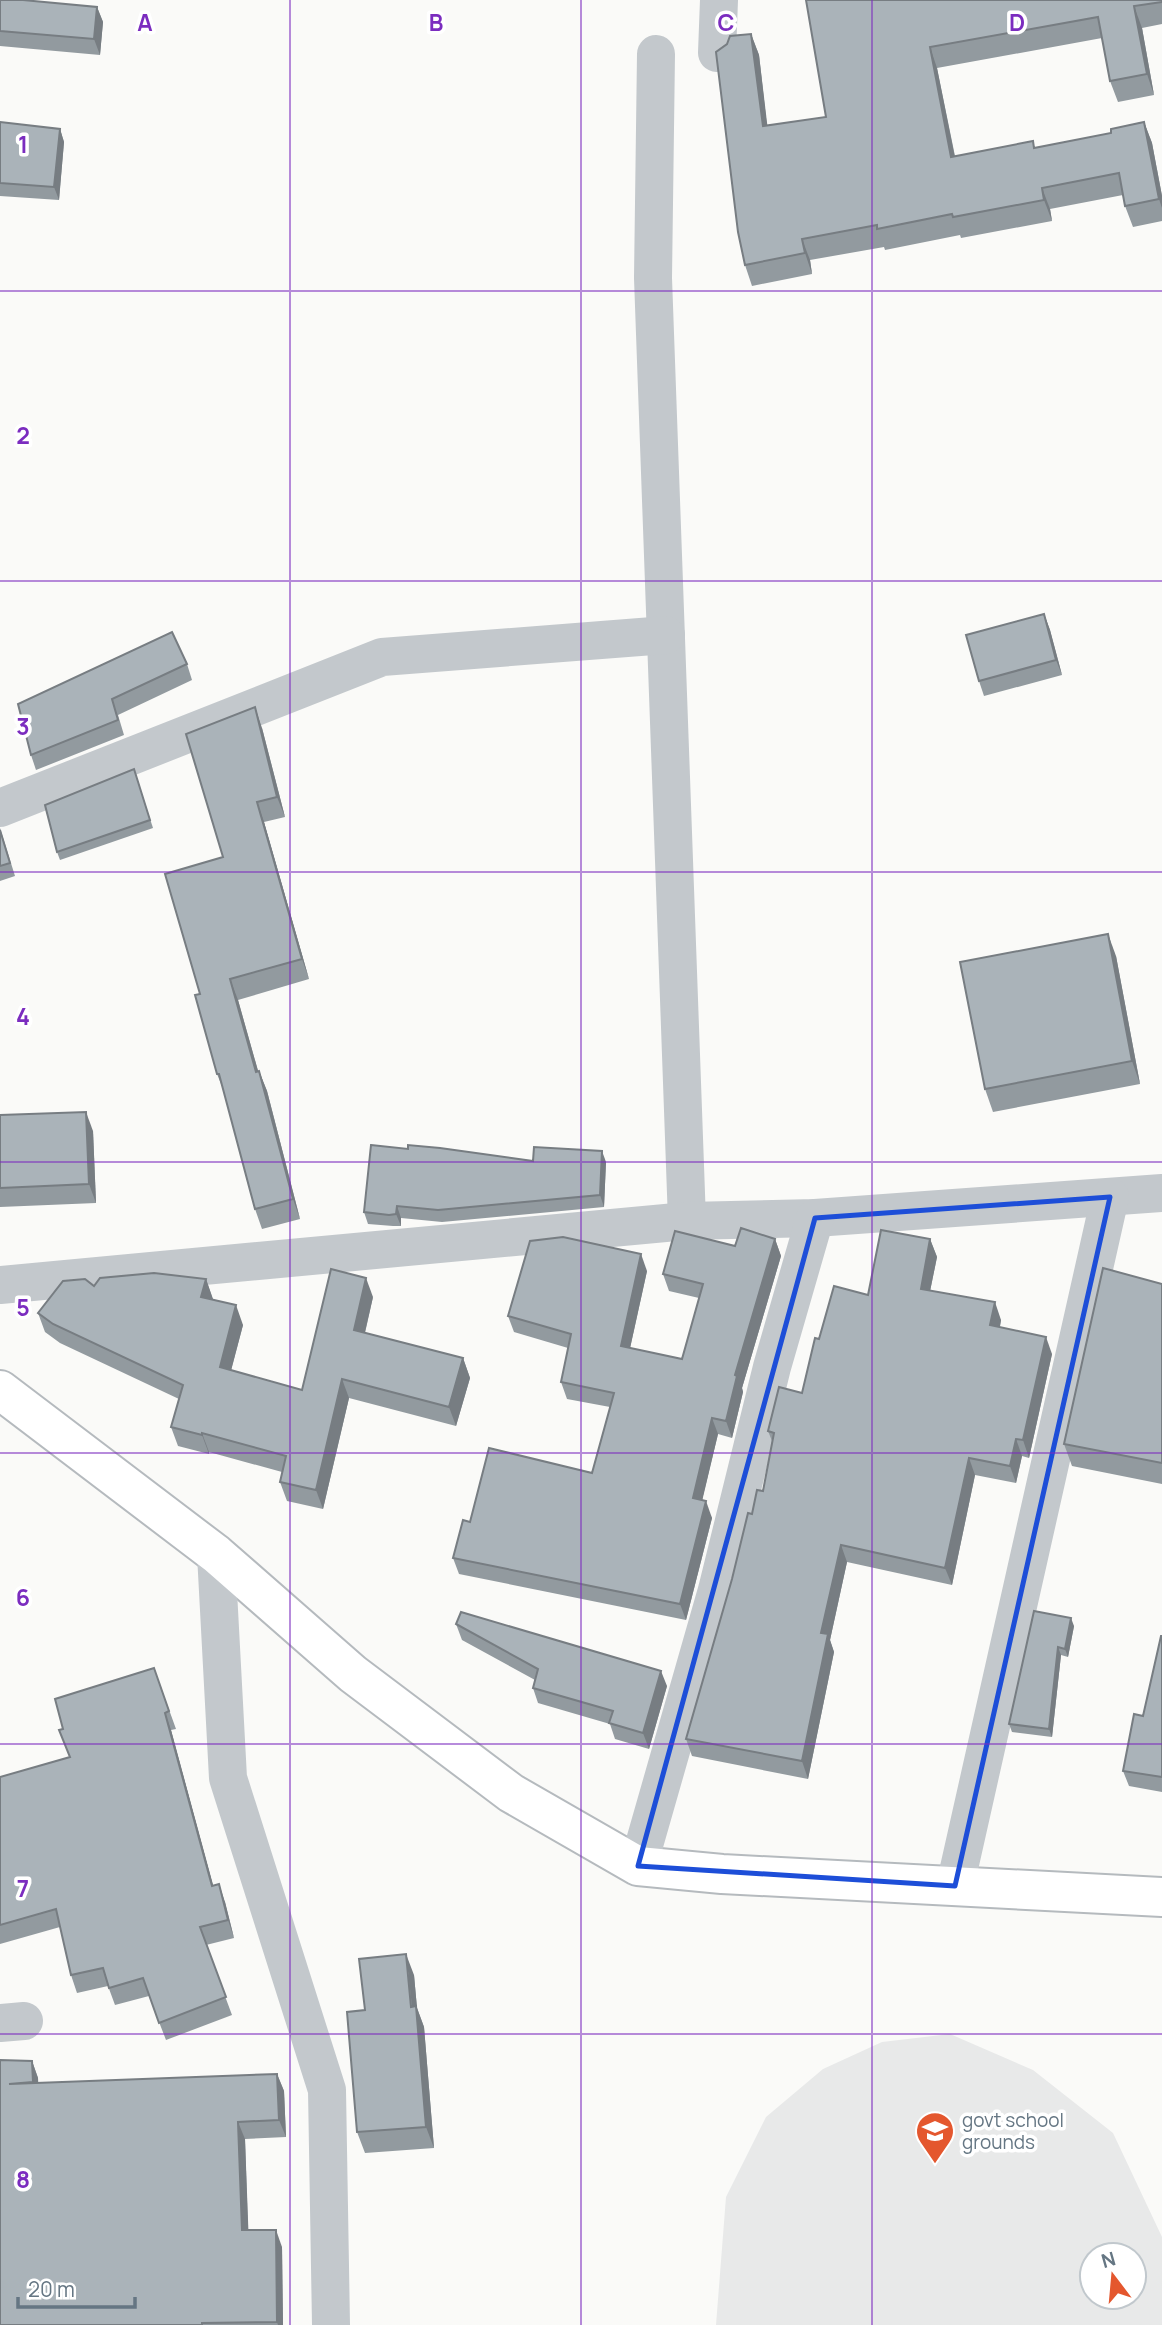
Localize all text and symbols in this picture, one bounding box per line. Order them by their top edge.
text: A [137,6,153,38]
text: B [429,6,443,38]
text: C [718,6,735,38]
text: D [1009,6,1025,38]
text: 1 [18,128,28,160]
text: 2 [16,419,30,451]
text: 3 [16,710,30,742]
text: 4 [16,1000,30,1032]
text: 5 [16,1291,30,1323]
text: 6 [16,1581,30,1613]
text: 7 [17,1872,29,1904]
place label: govt school grounds [962,2107,1064,2155]
school or university icon: govt school grounds [914,2110,956,2165]
text: 8 [16,2163,30,2195]
north arrow [1078,2241,1148,2311]
text: N [1098,2245,1118,2274]
scale bar [18,2266,135,2310]
text: 20 m [28,2275,75,2303]

